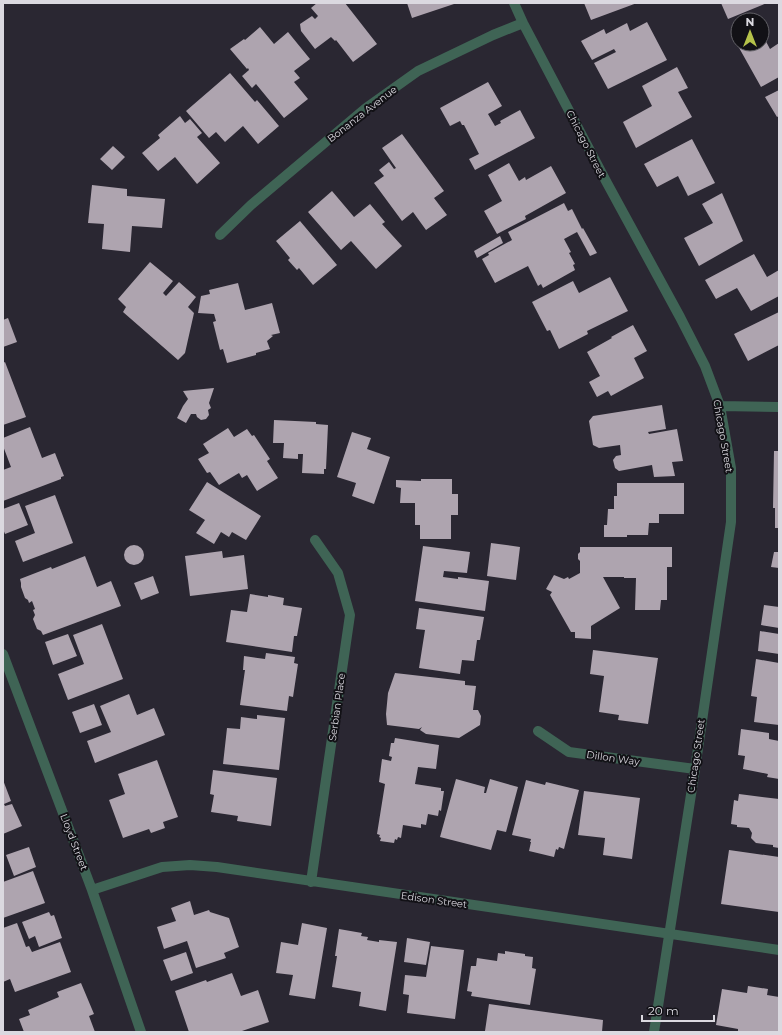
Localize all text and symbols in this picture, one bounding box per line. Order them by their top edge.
north arrow [730,12,770,52]
text: N [746,15,754,29]
street label: Bonanza Avenue [325,83,399,145]
street label: Chicago Street [563,108,609,180]
street label: Chicago Street [710,398,736,474]
street label: Serbian Place [326,672,348,742]
street label: Chicago Street [684,718,708,794]
street label: Dillon Way [586,748,641,768]
street label: Lloyd Street [57,812,91,872]
street label: Edison Street [400,889,468,911]
scale bar [642,997,714,1023]
text: 20 m [648,1003,679,1018]

